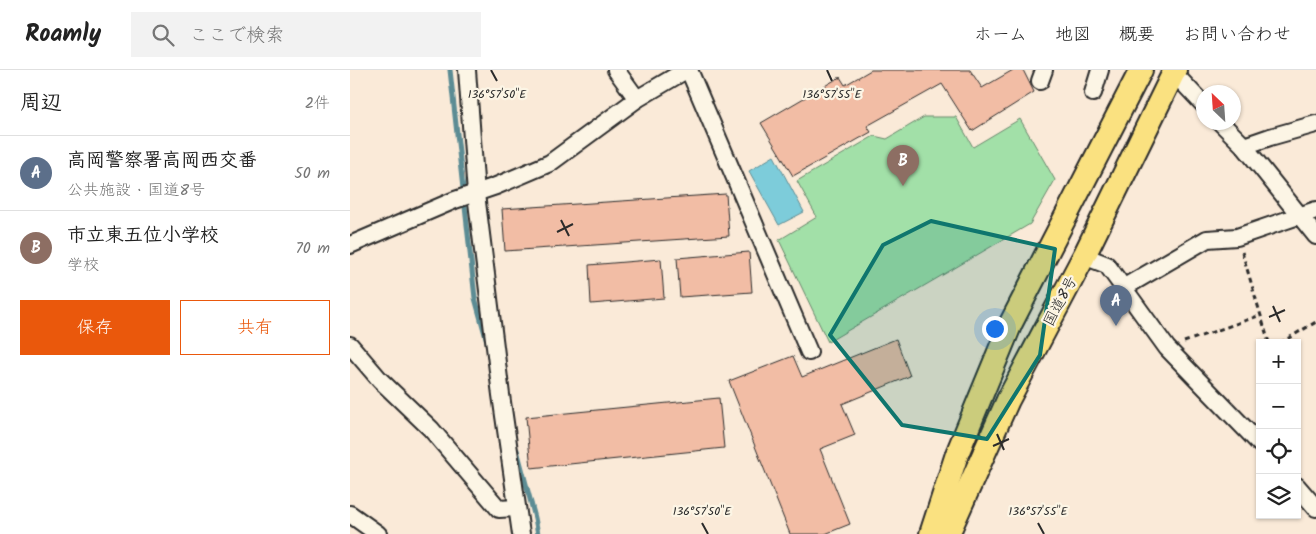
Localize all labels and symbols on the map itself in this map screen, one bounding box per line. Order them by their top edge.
text: 136°57'50"E [468,85,527,104]
text: 136°57'55"E [803,85,862,104]
north arrow [1196,85,1241,130]
pin: B [887,145,919,186]
street label: 国道8号 [1038,272,1084,331]
pin: A [1100,285,1132,326]
your location [982,316,1008,342]
text: 136°57'50"E [673,502,732,521]
text: 136°57'55"E [1009,502,1068,521]

